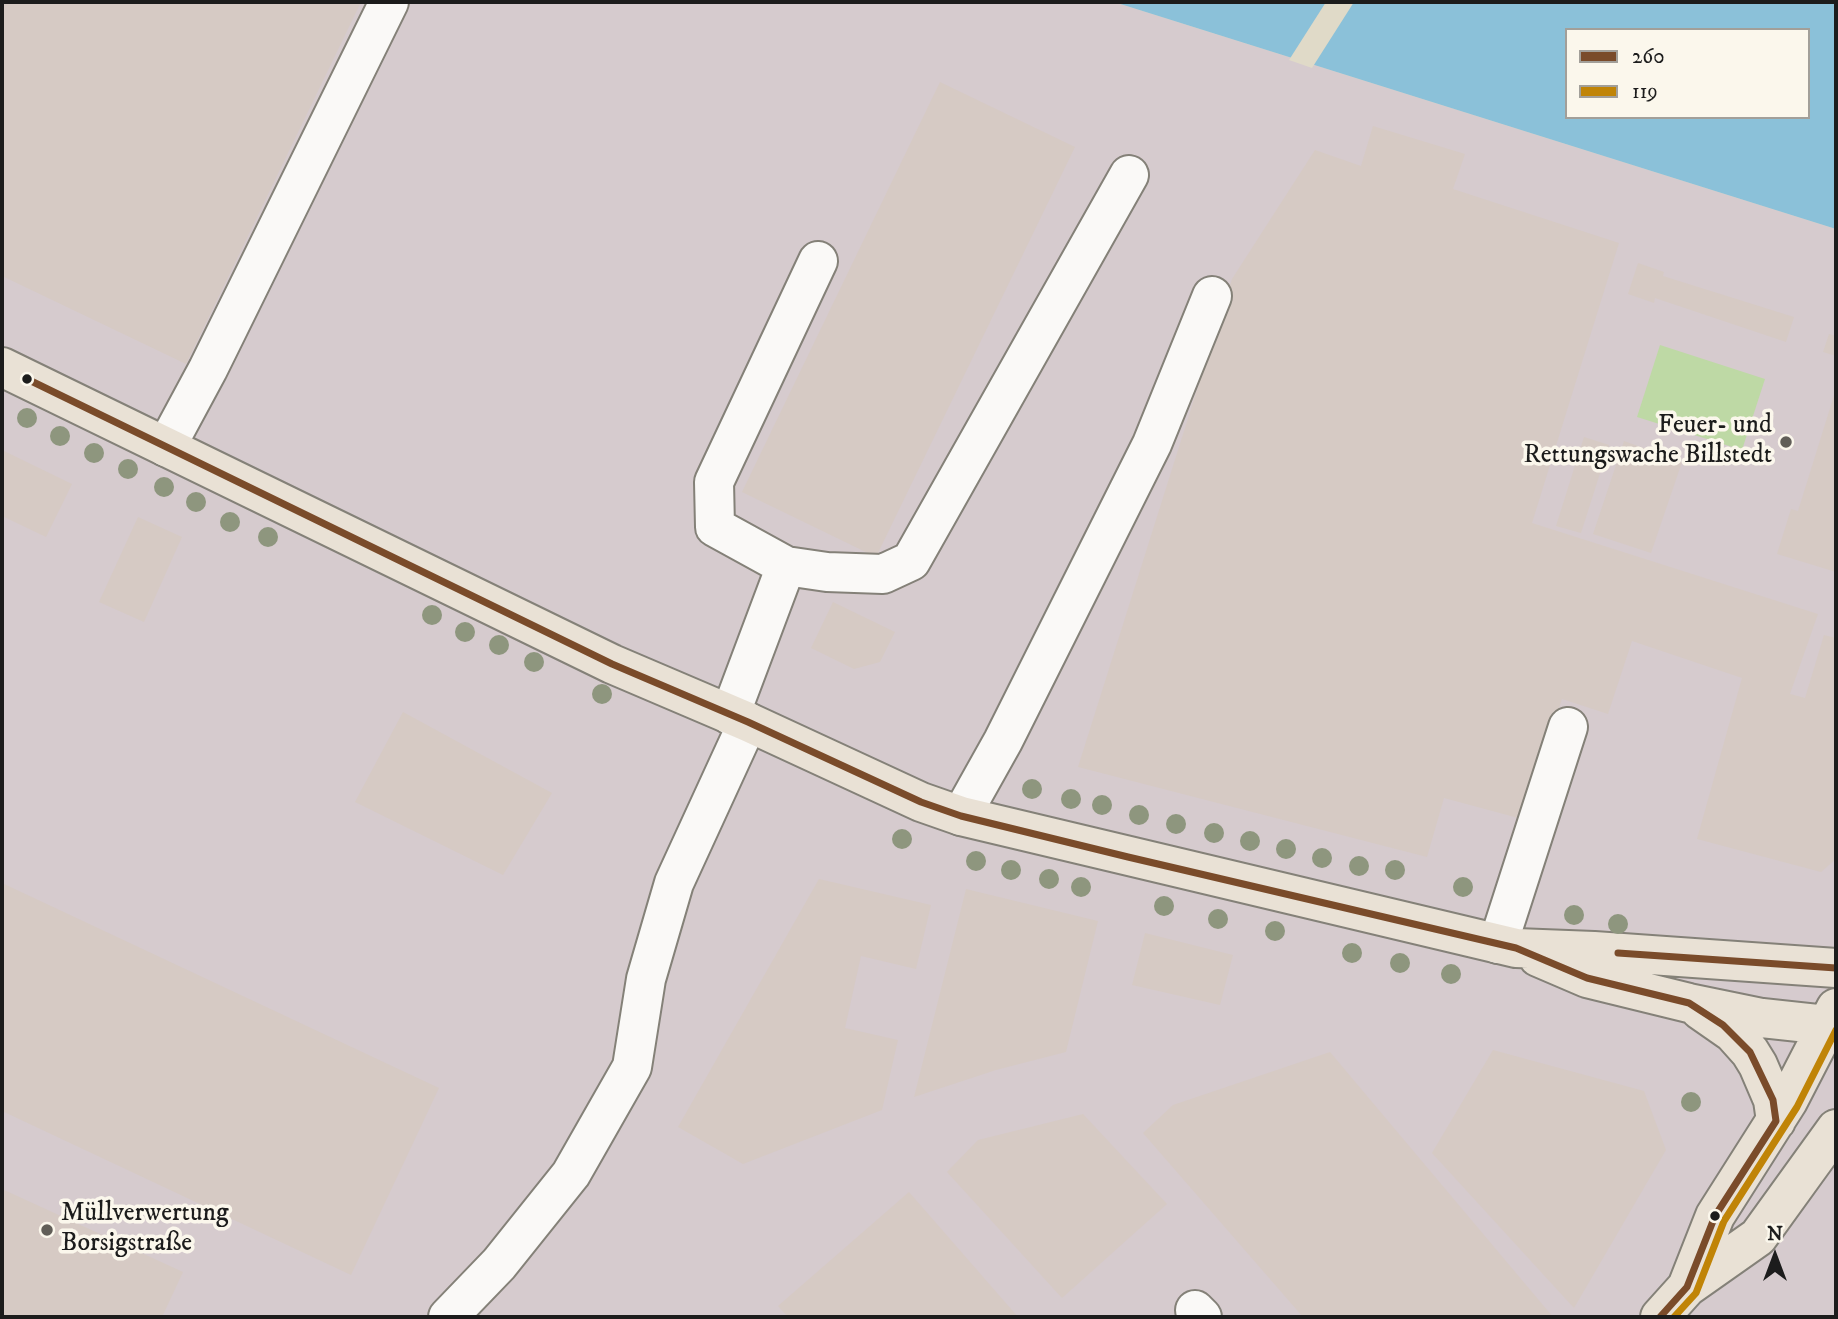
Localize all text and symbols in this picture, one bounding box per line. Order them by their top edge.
legend [1565,28,1810,119]
text: 260 [1632,44,1665,70]
text: 119 [1632,79,1658,105]
unlabelled marker [20,372,34,386]
place label: Feuer- und Rettungswache Billstedt [1524,411,1772,472]
marker: Feuer- und Rettungswache Billstedt [1778,434,1794,450]
place label: Müllverwertung Borsigstraße [61,1199,229,1260]
unlabelled marker [1708,1209,1722,1223]
north arrow [1740,1221,1810,1291]
marker: Müllverwertung Borsigstraße [39,1222,55,1238]
text: N [1767,1223,1783,1246]

